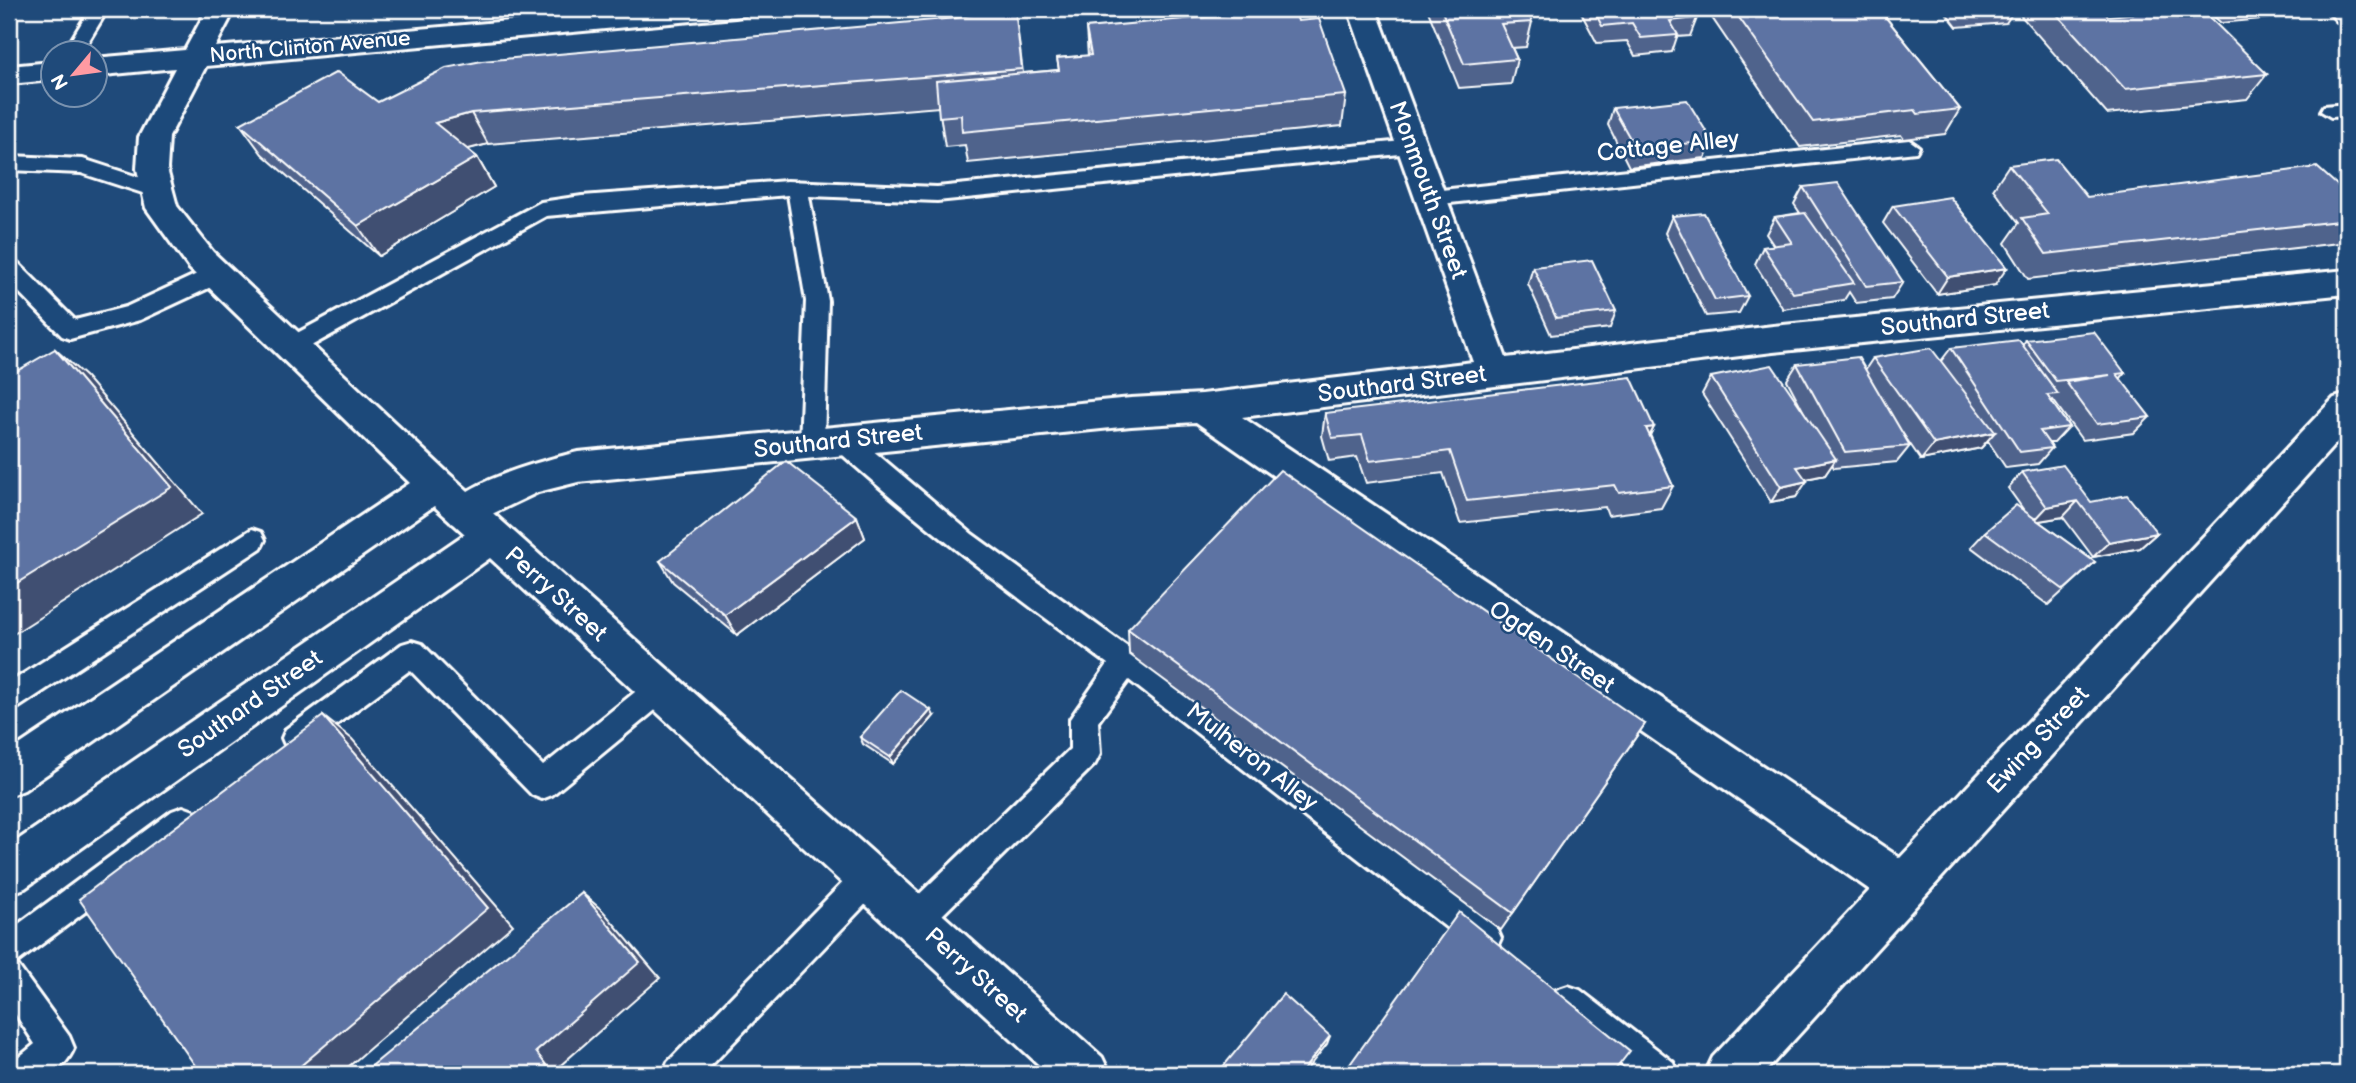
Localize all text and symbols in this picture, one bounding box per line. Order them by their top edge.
street label: North Clinton Avenue [209,26,411,68]
north arrow [38,38,108,108]
text: N [47,70,74,93]
street label: Monmouth Street [1382,97,1474,283]
street label: Cottage Alley [1596,124,1741,168]
street label: Southard Street [1879,296,2051,342]
street label: Southard Street [1316,359,1488,409]
street label: Southard Street [752,418,924,464]
street label: Perry Street [499,540,614,648]
street label: Ogden Street [1484,594,1621,700]
street label: Southard Street [172,643,328,764]
street label: Ewing Street [1981,680,2096,800]
street label: Mulheron Alley [1180,697,1324,817]
street label: Perry Street [919,921,1034,1029]

